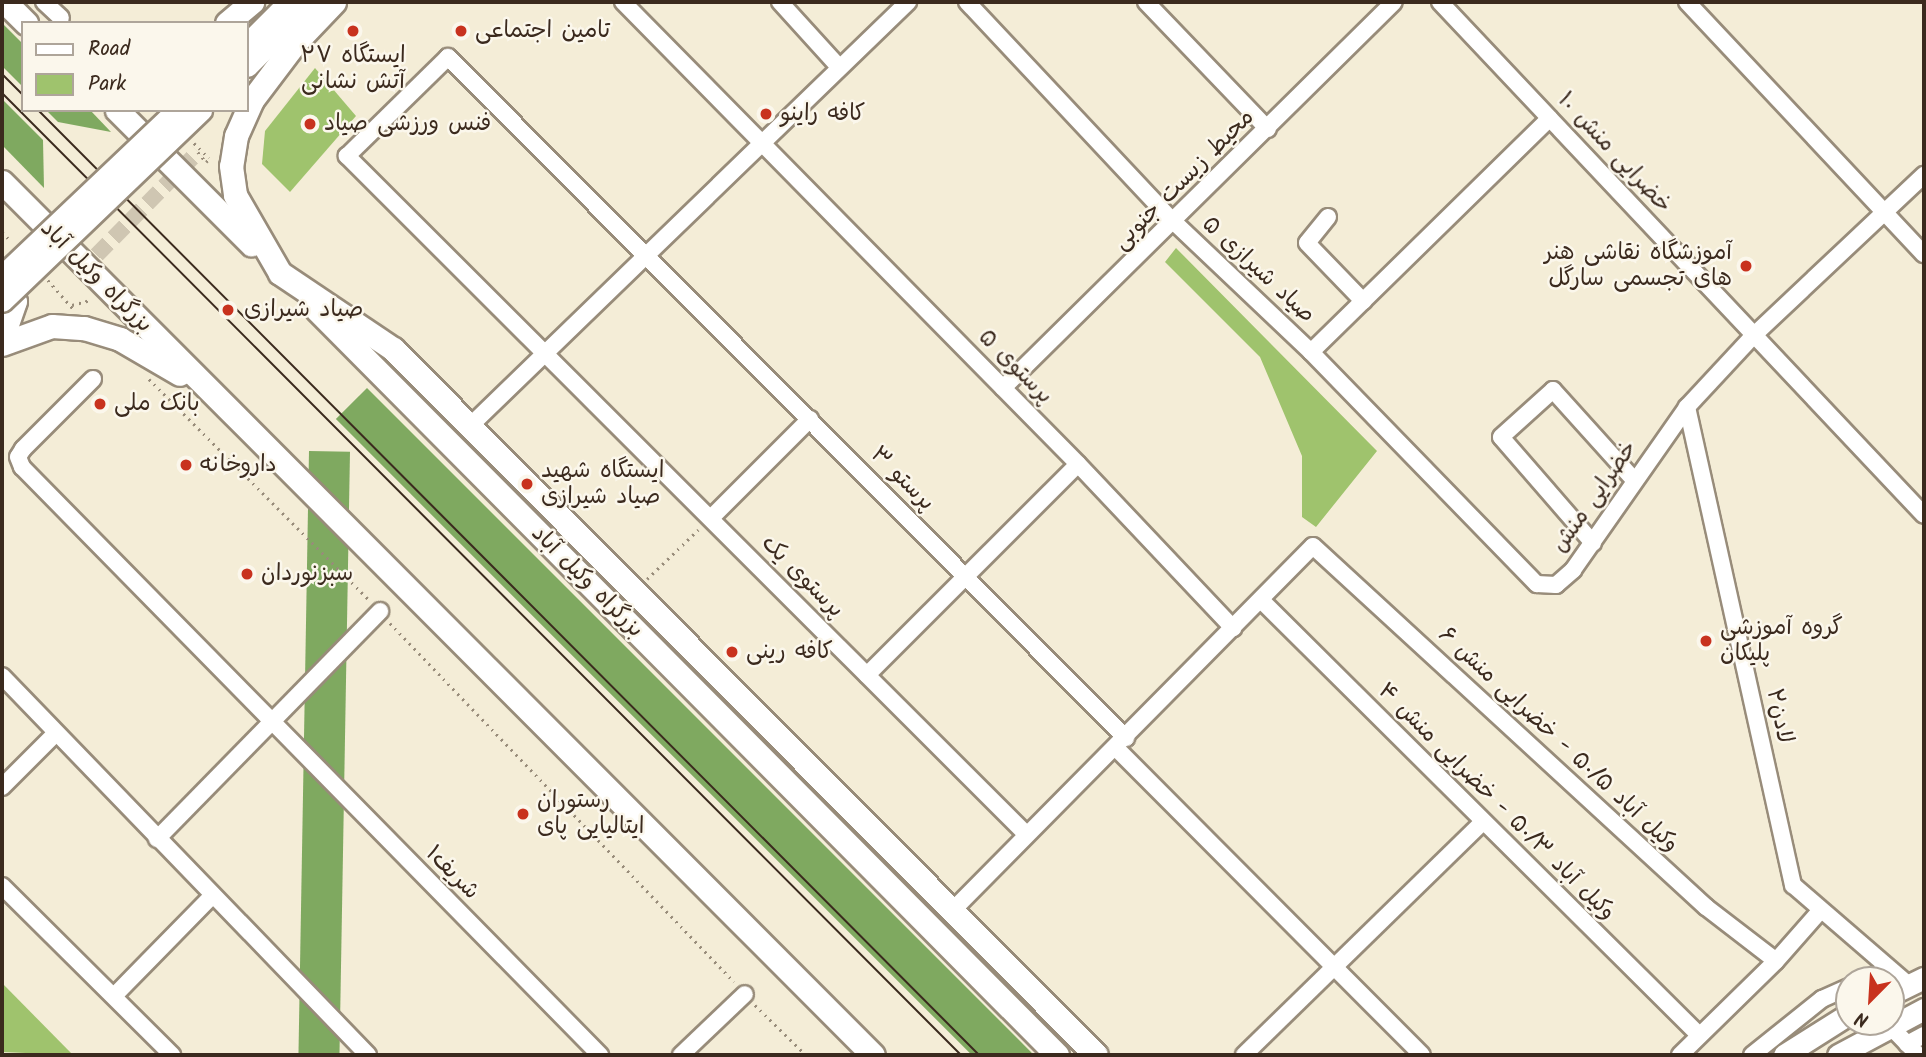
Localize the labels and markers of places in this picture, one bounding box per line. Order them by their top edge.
place label: تامین اجتماعی [475,17,610,45]
marker: ایستگاه ۲۷ آتش نشانی [345,23,361,39]
marker: تامین اجتماعی [453,23,469,39]
place label: ایستگاه ۲۷ آتش نشانی [300,42,406,96]
place label: کافه راینو [780,100,865,128]
marker: کافه راینو [758,106,774,122]
place label: فنس ورزشی صیاد [324,110,491,138]
marker: فنس ورزشی صیاد [302,116,318,132]
place label: آموزشگاه نقاشی هنر های تجسمی سارگل [1544,239,1732,293]
marker: آموزشگاه نقاشی هنر های تجسمی سارگل [1738,258,1754,274]
place label: صیاد شیرازی [244,296,363,324]
marker: صیاد شیرازی [218,300,238,320]
place label: بانک ملی [114,390,200,418]
marker: بانک ملی [92,396,108,412]
place label: داروخانه [200,451,277,479]
marker: داروخانه [178,457,194,473]
place label: ایستگاه شهید صیاد شیرازی [541,457,664,511]
marker: ایستگاه شهید صیاد شیرازی [519,476,535,492]
place label: سبزنوردان [261,560,353,588]
marker: سبزنوردان [239,566,255,582]
place label: گروه آموزشی پلیکان [1720,614,1843,668]
marker: گروه آموزشی پلیکان [1698,633,1714,649]
place label: کافه رینی [746,638,833,666]
marker: کافه رینی [724,644,740,660]
place label: رستوران ایتالیایی پای [537,787,644,841]
marker: رستوران ایتالیایی پای [515,806,531,822]

